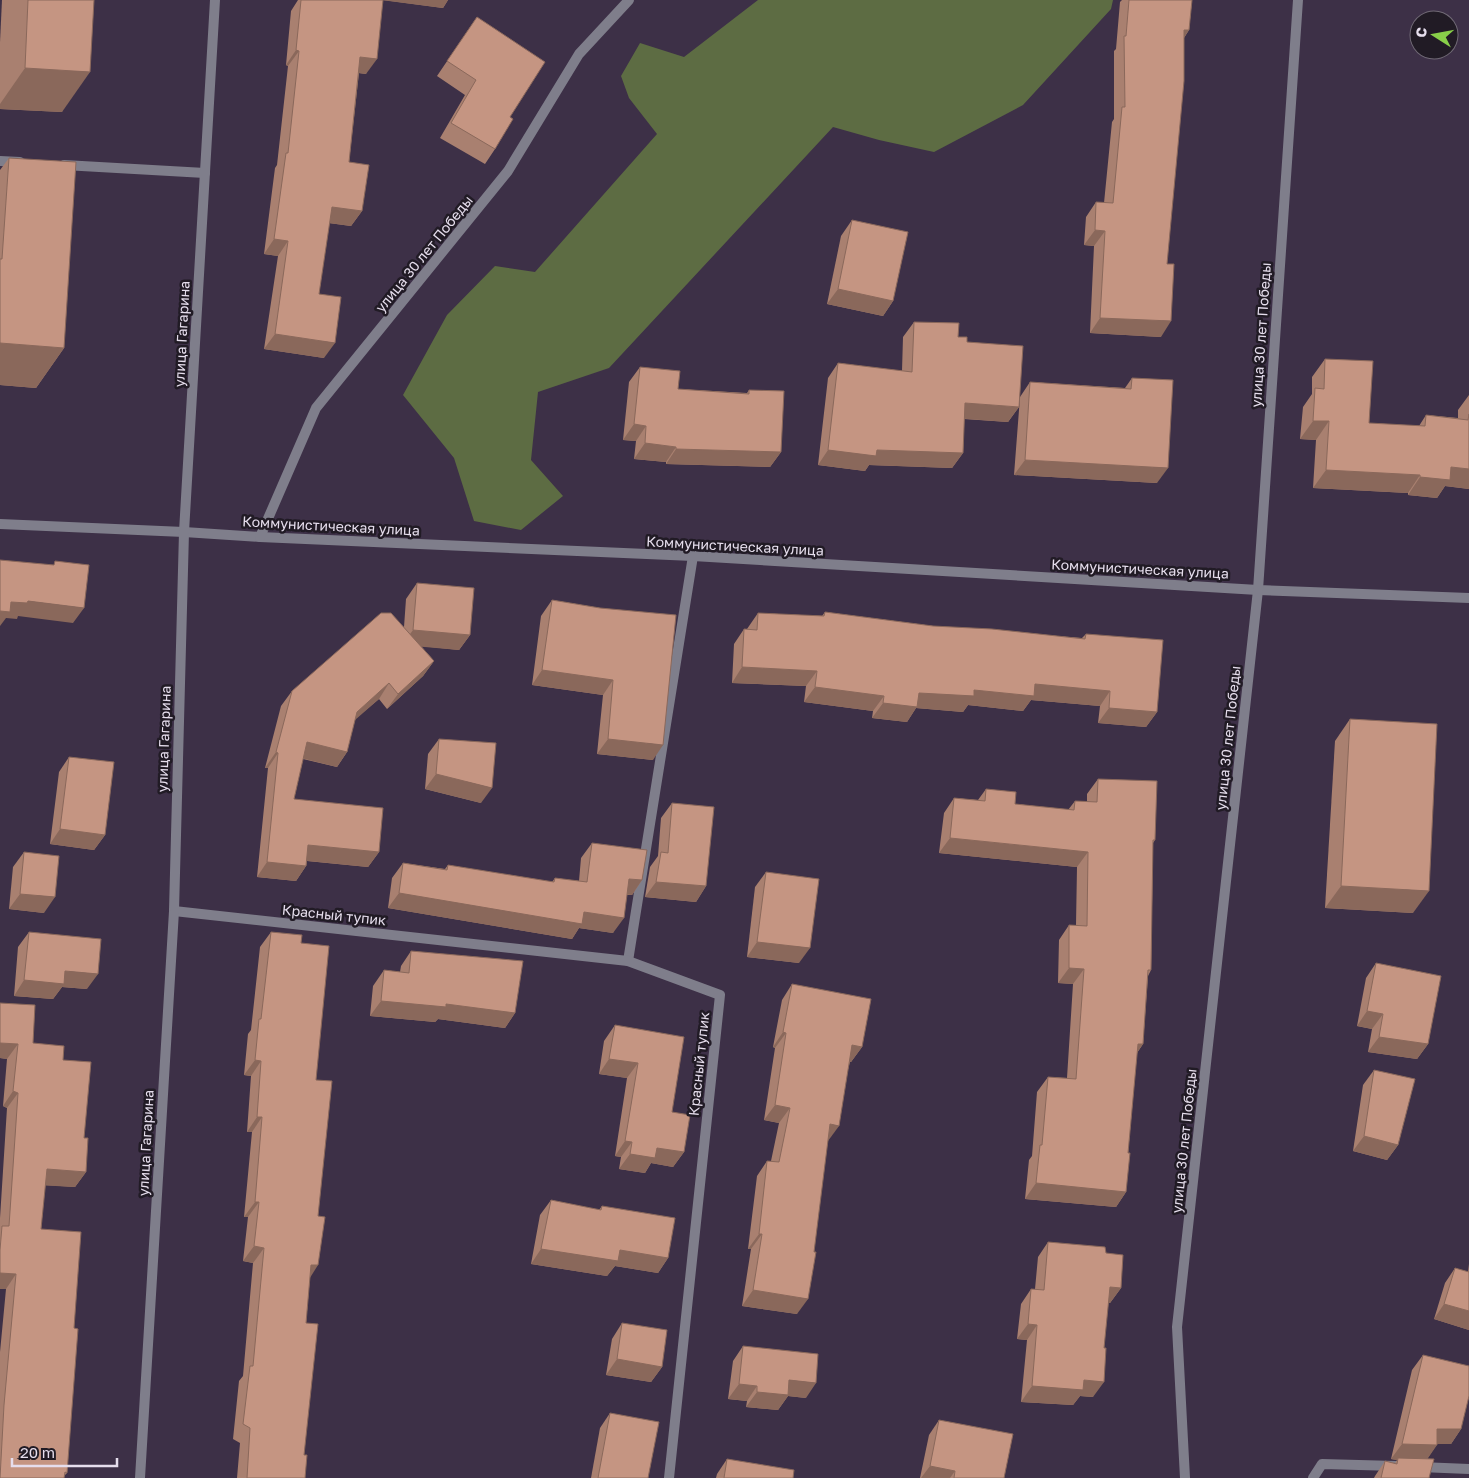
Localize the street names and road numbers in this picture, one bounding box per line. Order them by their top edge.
street label: улица 30 лет Победы [371,192,476,316]
street label: улица 30 лет Победы [1247,262,1274,408]
street label: улица Гагарина [170,280,193,388]
street label: Коммунистическая улица [242,512,420,539]
street label: Коммунистическая улица [646,532,824,559]
street label: Коммунистическая улица [1051,555,1229,582]
street label: улица 30 лет Победы [1211,665,1244,811]
street label: улица Гагарина [153,685,174,793]
street label: Красный тупик [281,901,387,928]
street label: Красный тупик [685,1011,712,1117]
street label: улица 30 лет Победы [1167,1068,1200,1214]
street label: улица Гагарина [134,1089,157,1197]

